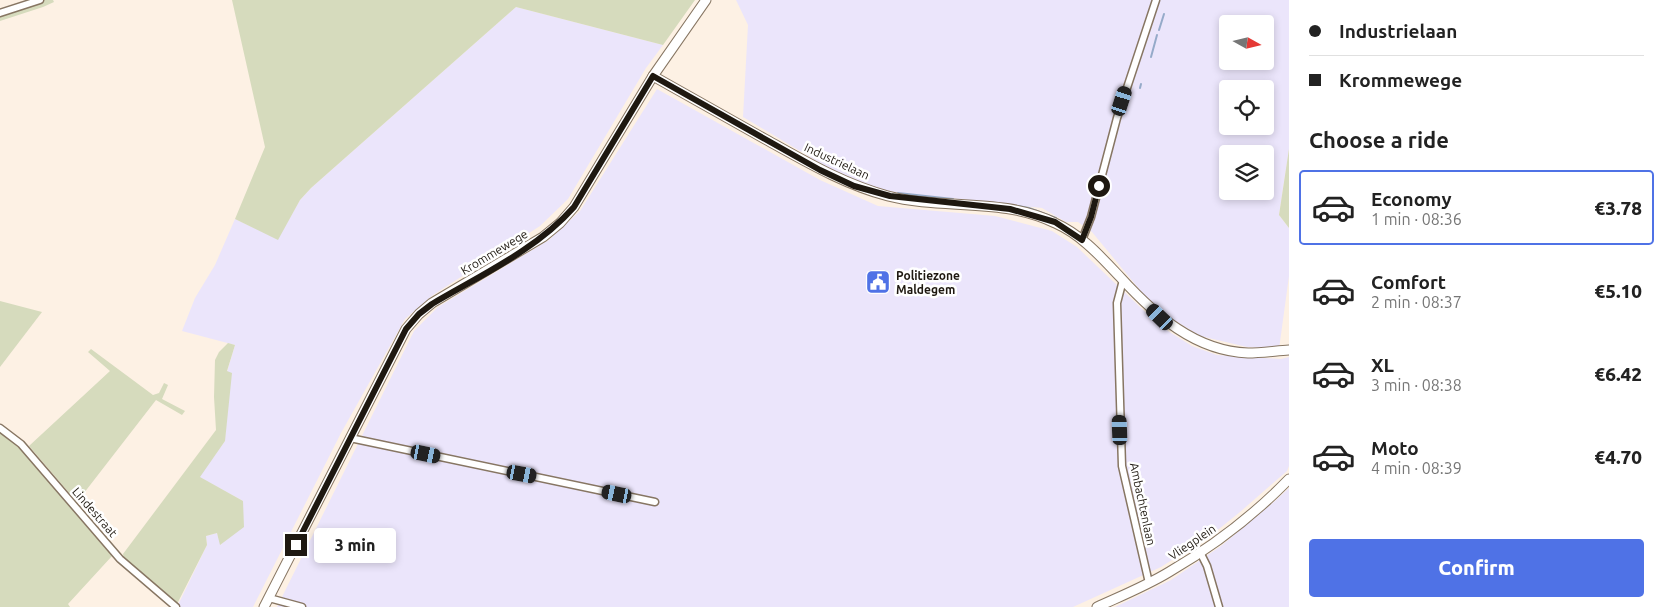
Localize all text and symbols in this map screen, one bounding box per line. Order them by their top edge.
north arrow [1219,15,1274,70]
map controls [1219,15,1274,200]
text: Industrielaan [1339,20,1457,42]
text: Krommewege [1339,69,1462,91]
button: locate [1219,80,1274,135]
car [1110,84,1133,118]
text: Choose a ride [1309,127,1449,152]
street label: Industrielaan [802,140,872,182]
button: layers [1219,145,1274,200]
route start [1088,175,1110,197]
icon: car [1311,185,1356,230]
text: Economy [1371,188,1452,210]
text: €3.78 [1594,197,1642,219]
text: 1 min · 08:36 [1371,210,1462,228]
street label: Krommewege [458,227,530,277]
icon: car [1311,268,1356,313]
public building icon: Politiezone Maldegem [865,269,891,295]
place label: Politiezone Maldegem [896,269,960,296]
text: Comfort [1371,271,1446,293]
text: €5.10 [1594,280,1642,302]
text: 2 min · 08:37 [1371,293,1462,311]
car [1144,301,1176,333]
icon: car [1311,351,1356,396]
text: XL [1371,354,1394,376]
text: €6.42 [1594,363,1642,385]
text: 3 min · 08:38 [1371,376,1462,394]
car [1111,415,1128,445]
icon: car [1311,434,1356,479]
text: Moto [1371,437,1419,459]
car [409,444,442,464]
text: €4.70 [1594,446,1642,468]
text: 4 min · 08:39 [1371,459,1462,477]
street label: Ambachtenlaan [1128,461,1158,547]
car [505,464,538,484]
car [600,484,633,504]
street label: Lindestraat [70,485,120,540]
street label: Vliegplein [1166,522,1218,562]
callout: 3 min [314,528,396,562]
route end [285,534,307,556]
text: 3 min [335,536,375,554]
button: Confirm [1309,539,1644,597]

